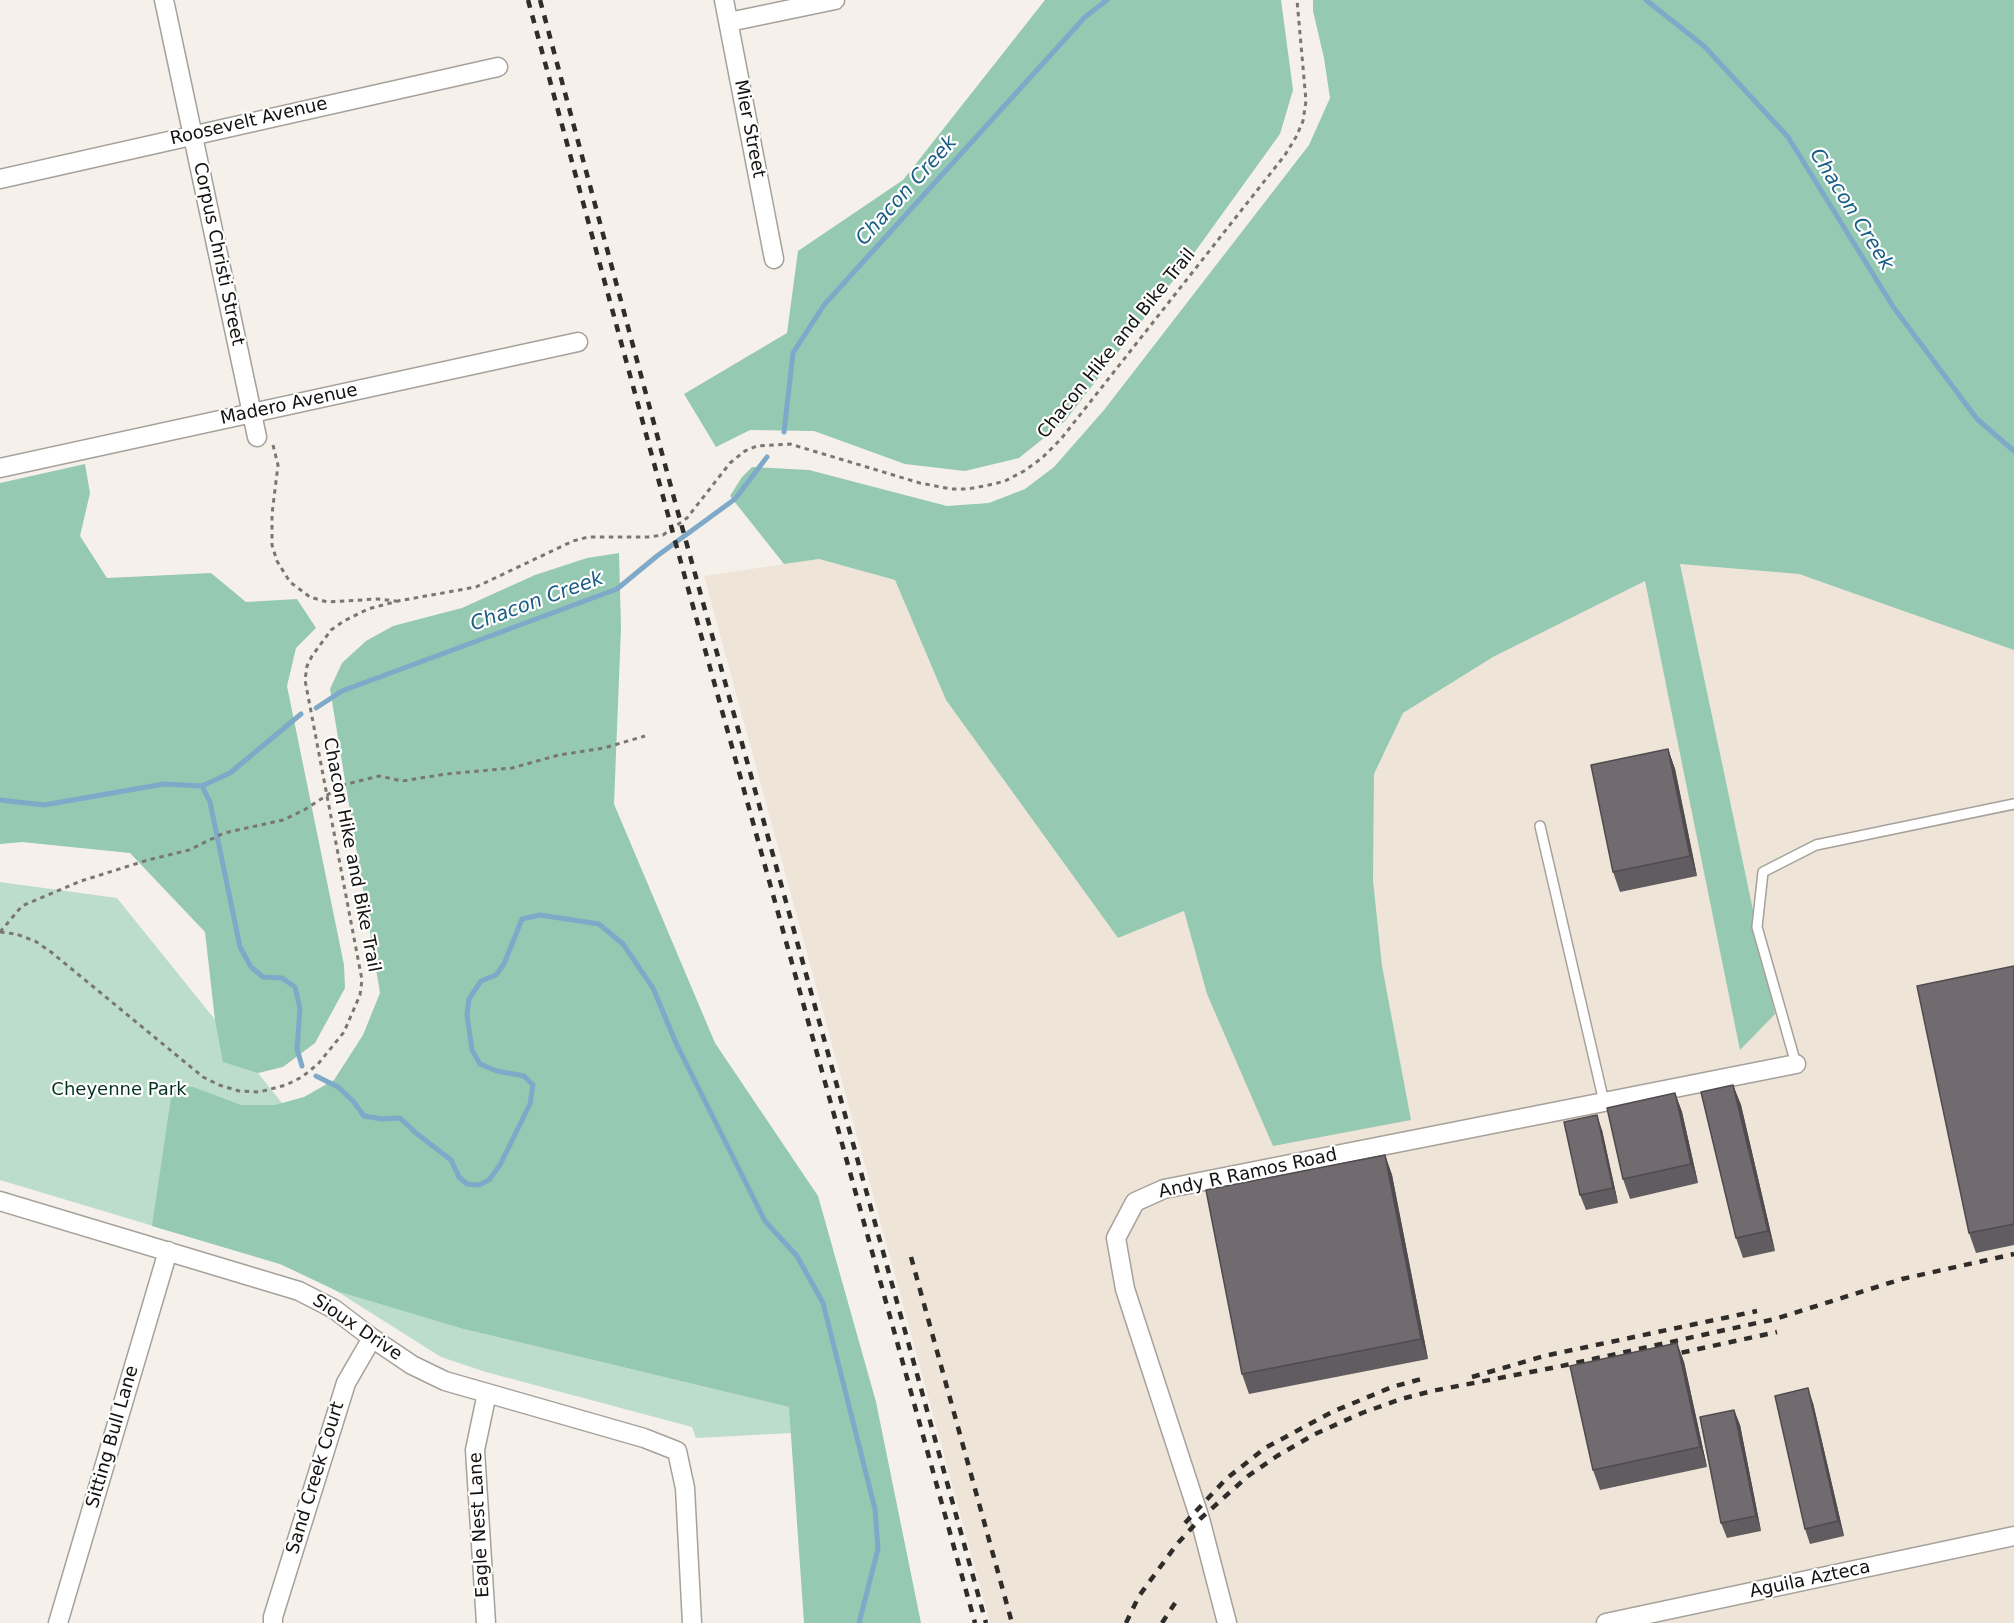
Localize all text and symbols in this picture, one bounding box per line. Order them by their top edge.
street label: Mier Street [729,78,769,180]
street label: Roosevelt Avenue [168,93,330,151]
water label: Chacon Creek [851,131,963,251]
water label: Chacon Creek [1804,144,1898,276]
street label: Corpus Christi Street [188,160,248,348]
street label: Chacon Hike and Bike Trail [1034,245,1200,443]
street label: Madero Avenue [218,380,360,430]
water label: Chacon Creek [467,567,607,637]
street label: Chacon Hike and Bike Trail [318,736,384,974]
park label: Cheyenne Park [51,1079,187,1101]
street label: Andy R Ramos Road [1157,1145,1339,1203]
street label: Sioux Drive [308,1290,406,1366]
street label: Sitting Bull Lane [82,1363,144,1511]
street label: Sand Creek Court [283,1399,349,1557]
street label: Eagle Nest Lane [465,1452,495,1598]
street label: Aguila Azteca [1748,1557,1872,1603]

